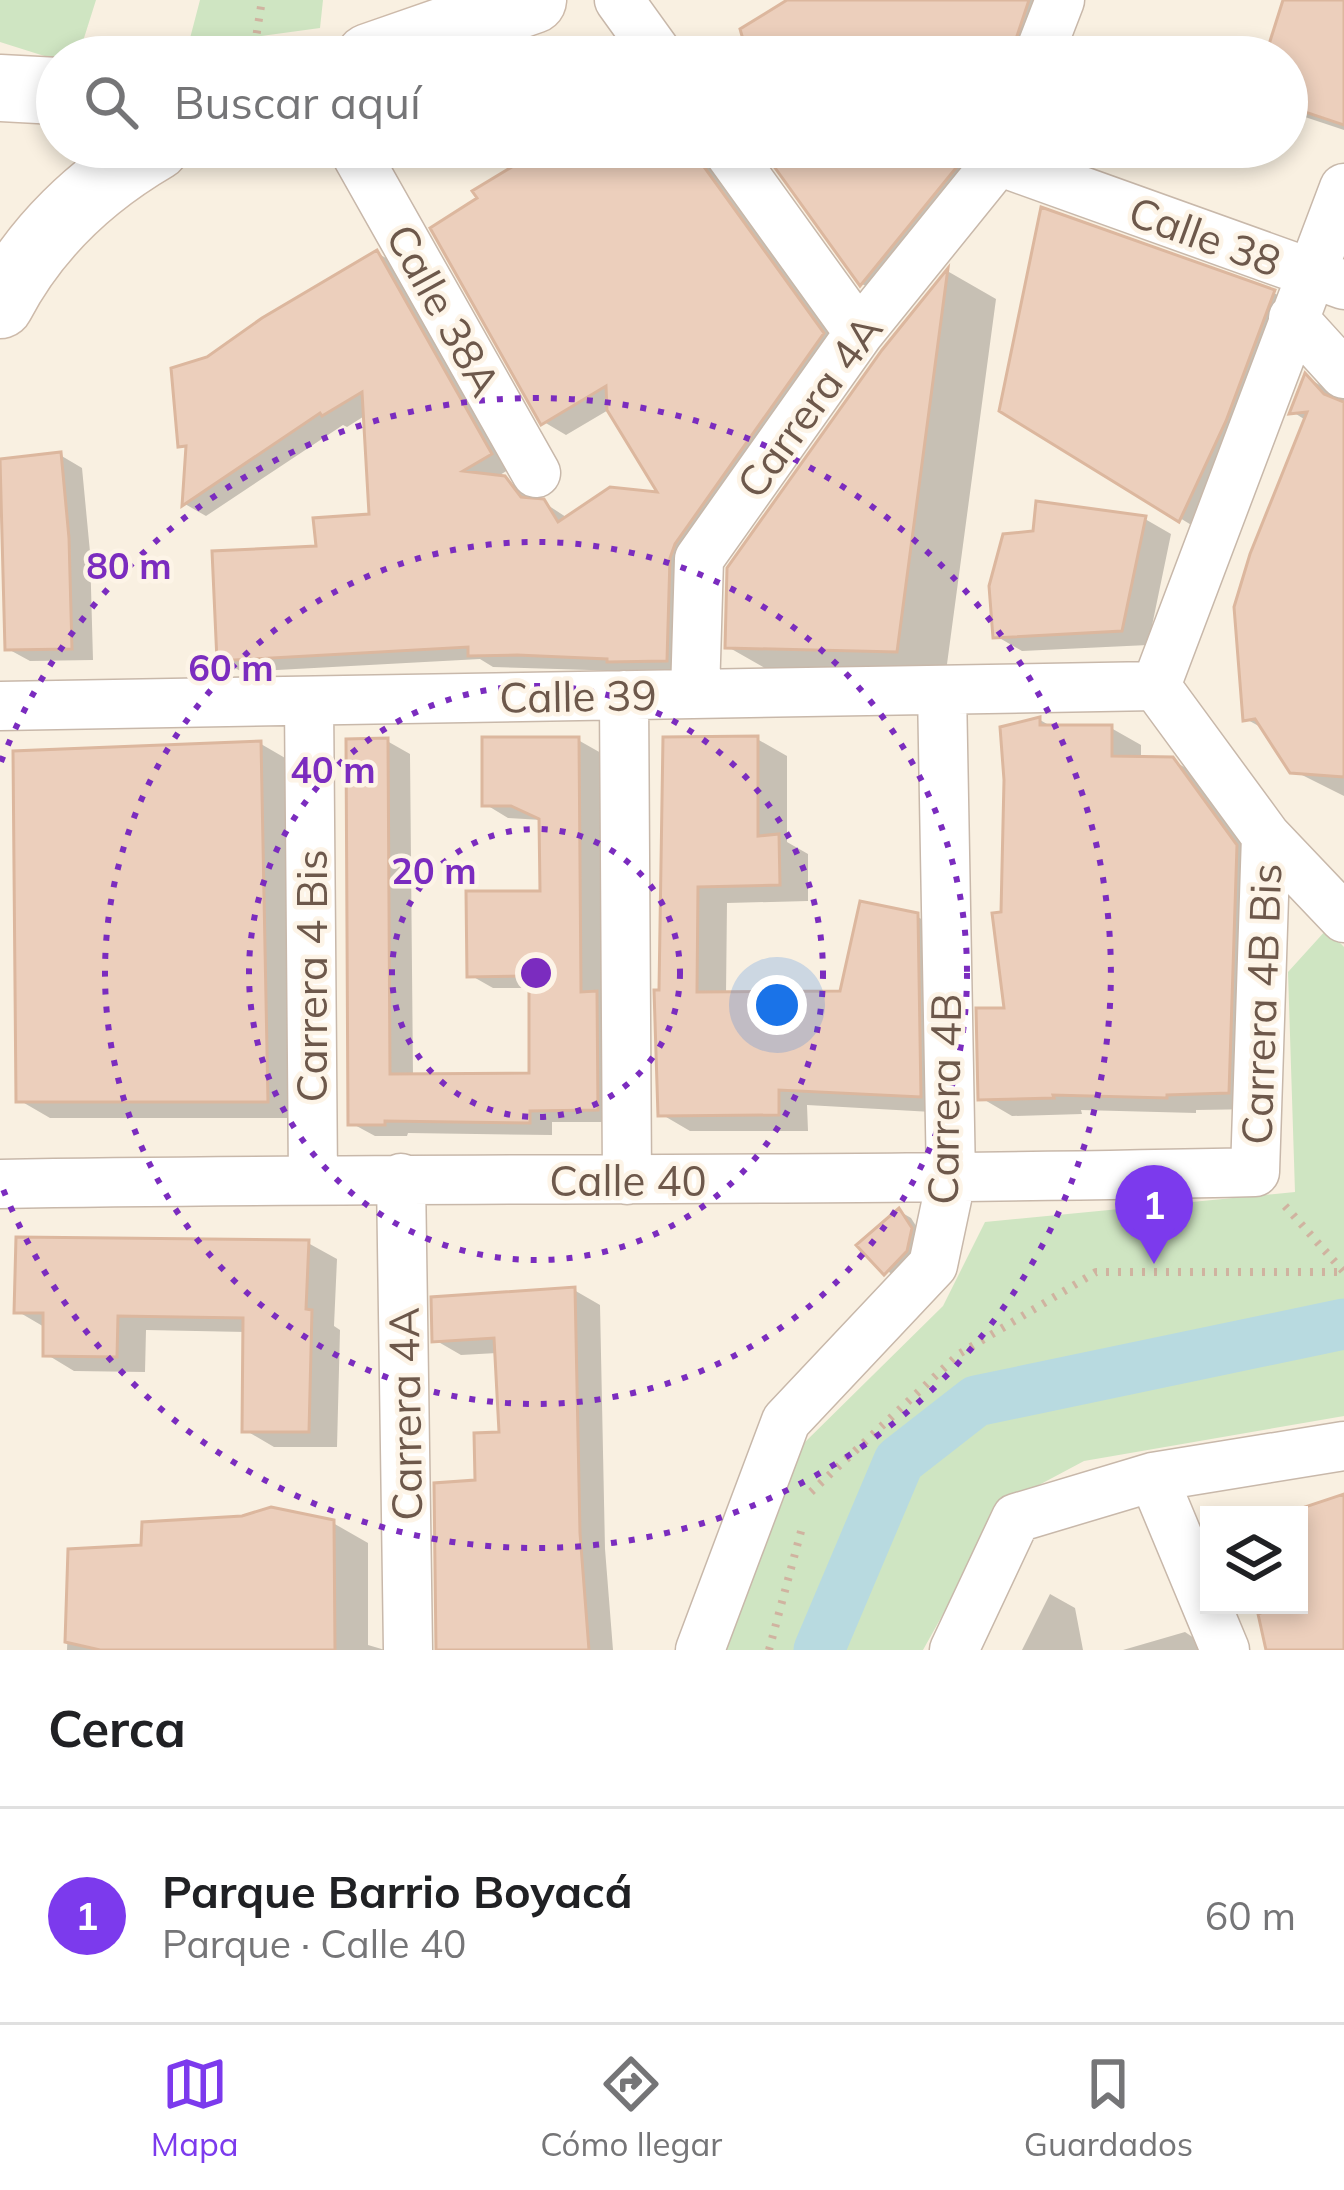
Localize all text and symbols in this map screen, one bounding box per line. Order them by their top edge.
search box [36,36,1308,168]
icon: search [78,69,144,135]
text: Buscar aquí [174,74,421,130]
street label: Calle 38 [1122,184,1288,288]
street label: Calle 38A [375,215,513,405]
street label: Carrera 4A [725,304,893,508]
text: 80 m [86,543,172,588]
text: 60 m [188,645,274,690]
street label: Calle 39 [499,668,657,724]
text: 40 m [290,747,376,792]
text: 20 m [391,848,477,893]
street label: Carrera 4 Bis [285,849,338,1103]
street label: Carrera 4B Bis [1230,862,1292,1146]
centre of rings [515,952,557,994]
your location [747,975,807,1035]
street label: Carrera 4B [916,993,972,1205]
street label: Calle 40 [549,1154,707,1207]
pin: 1 [1115,1165,1193,1264]
street label: Carrera 4A [377,1307,433,1521]
map controls [1200,1506,1308,1614]
button: layers [1200,1506,1308,1614]
text: Cerca [48,1696,186,1760]
text: Parque Barrio Boyacá [162,1863,633,1919]
text: 1 [75,1891,99,1940]
text: 60 m [1205,1891,1296,1940]
text: Parque · Calle 40 [162,1919,466,1968]
tab: Mapa [151,2051,239,2164]
tab: Cómo llegar [540,2051,722,2164]
tab: Guardados [1024,2051,1193,2164]

